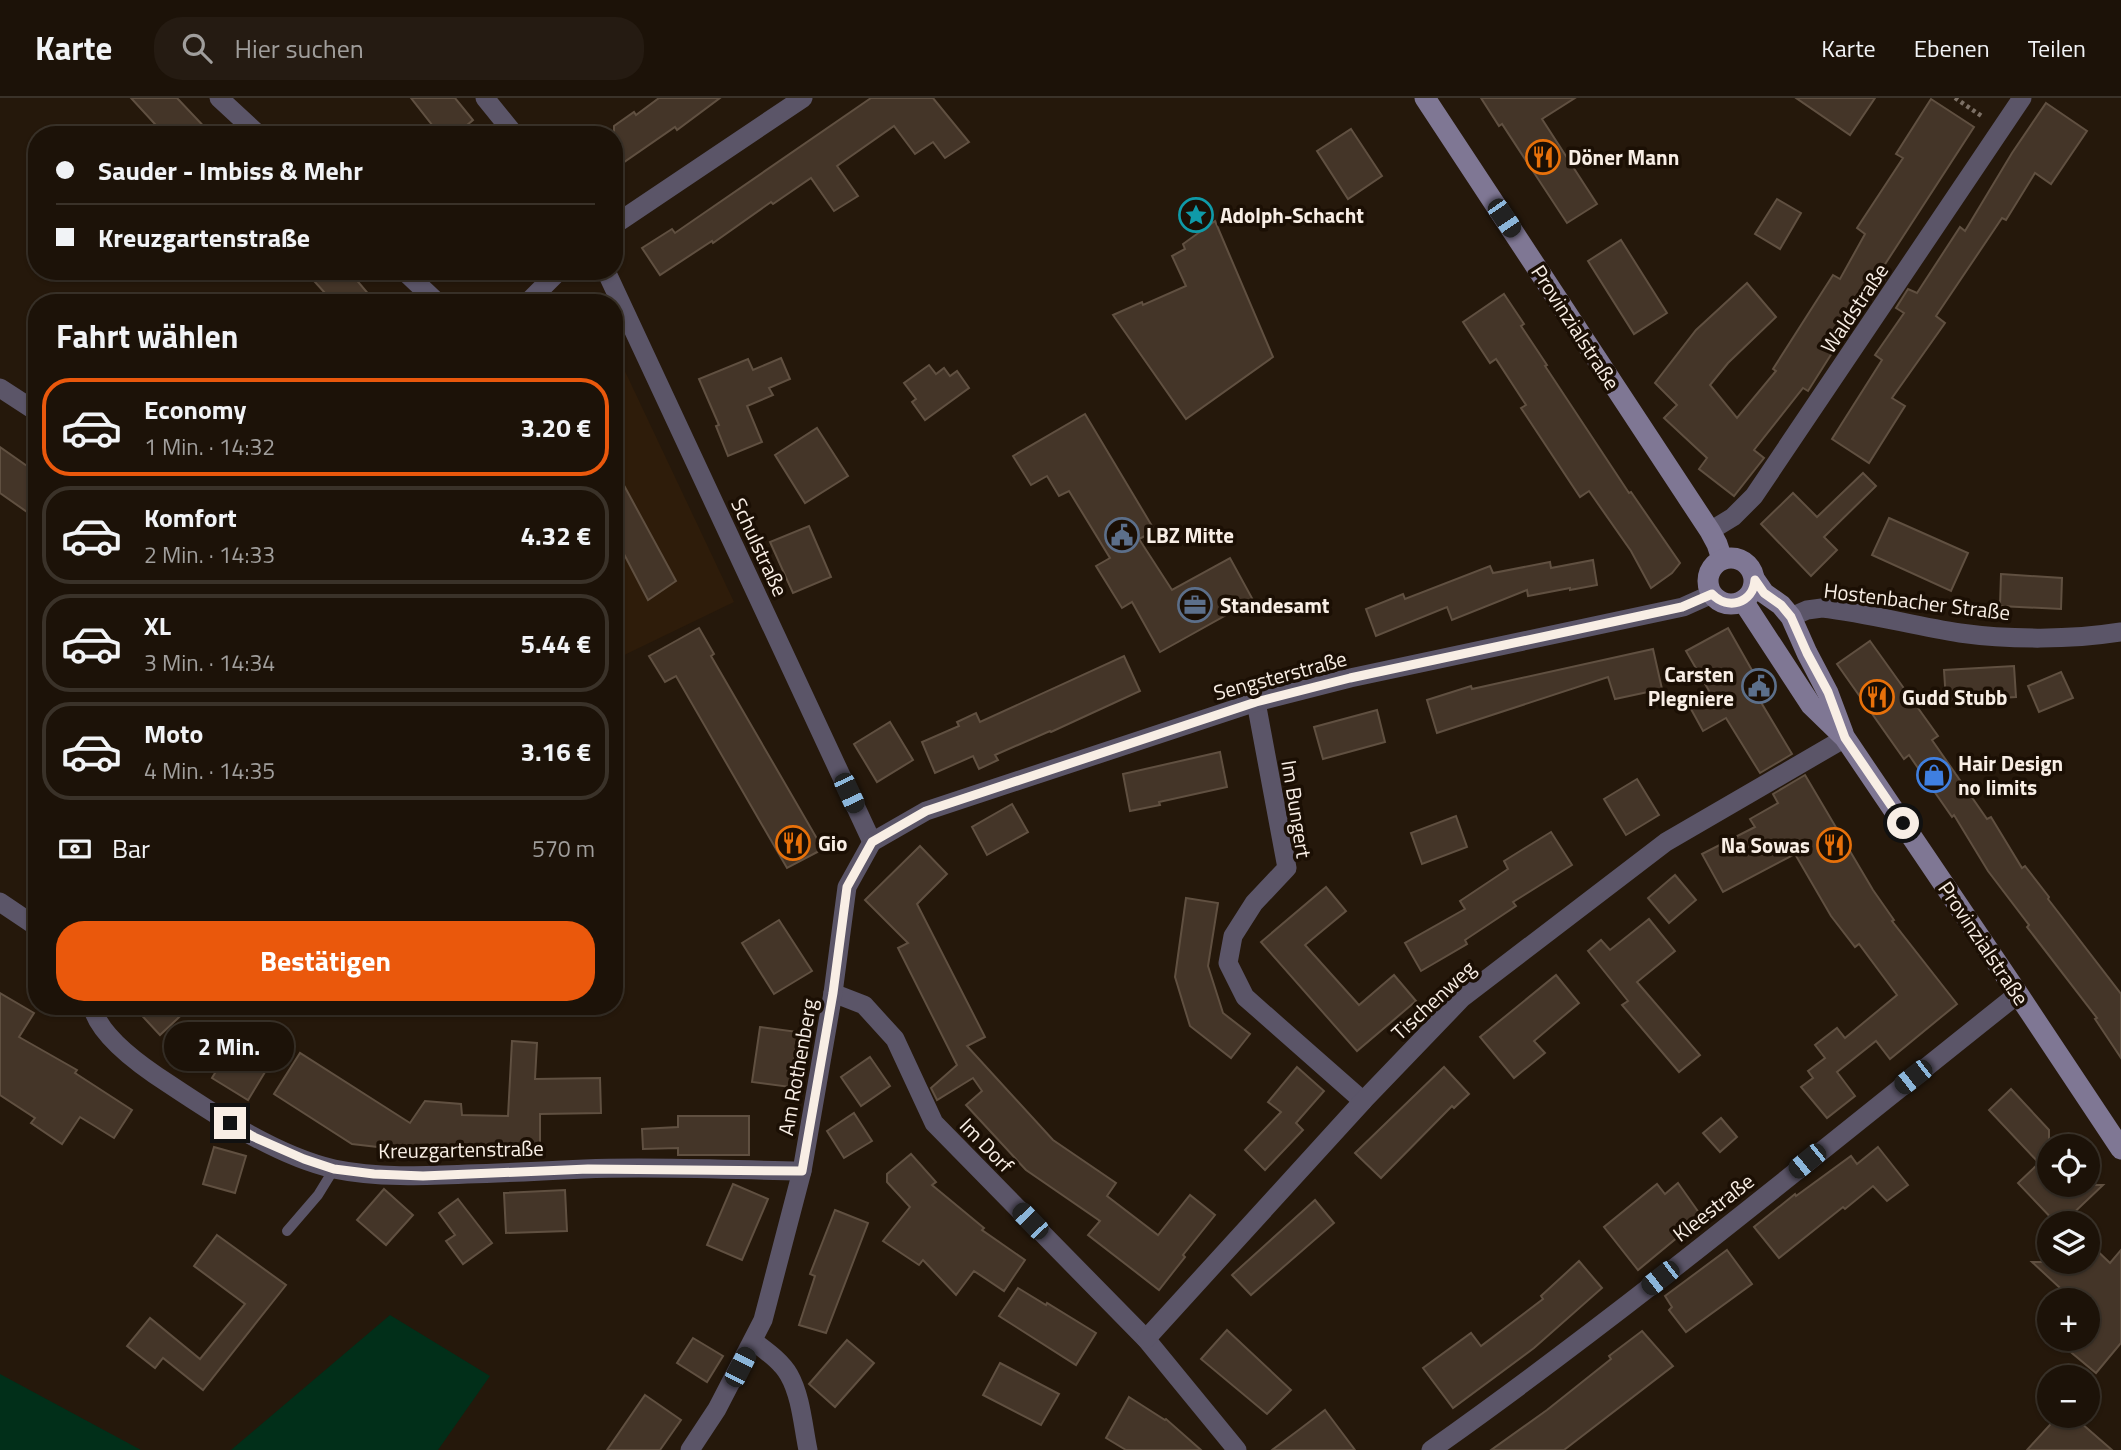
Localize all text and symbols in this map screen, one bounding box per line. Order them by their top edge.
search box [154,17,644,80]
text: Karte [35,23,112,73]
icon: search [178,29,216,67]
text: Hier suchen [234,29,364,68]
text: Karte [1821,30,1876,66]
text: Ebenen [1914,30,1990,66]
text: Teilen [2028,30,2086,66]
restaurant icon: Döner Mann [1524,138,1562,176]
place label: Döner Mann [1568,141,1679,173]
text: Sauder - Imbiss & Mehr [98,151,363,190]
car [1484,195,1525,241]
place icon: Adolph-Schacht [1177,196,1215,234]
place label: Adolph-Schacht [1220,199,1364,231]
text: Kreuzgartenstraße [98,218,310,257]
street label: Waldstraße [1812,257,1896,359]
street label: Provinzialstraße [1524,258,1628,396]
text: Fahrt wählen [56,312,239,360]
text: Economy [144,390,246,429]
icon: car [60,396,123,459]
text: 3.20 € [520,408,591,447]
text: 1 Min. · 14:32 [144,429,275,464]
street label: Schulstraße [723,492,797,602]
text: Komfort [144,498,237,537]
icon: car [60,504,123,567]
text: 4.32 € [520,516,591,555]
public building icon: LBZ Mitte [1103,516,1141,554]
place label: LBZ Mitte [1146,519,1234,551]
text: 2 Min. · 14:33 [144,537,275,572]
street label: Hostenbacher Straße [1822,574,2012,628]
office icon: Standesamt [1176,586,1214,624]
place label: Standesamt [1220,589,1330,621]
text: XL [144,606,171,645]
icon: car [60,612,123,675]
text: 5.44 € [520,624,591,663]
street label: Sengsterstraße [1210,642,1350,708]
text: 3 Min. · 14:34 [144,645,275,680]
place label: Carsten Plegniere [1648,658,1734,714]
public building icon: Carsten Plegniere [1740,667,1778,705]
restaurant icon: Gudd Stubb [1858,678,1896,716]
place label: Gudd Stubb [1902,681,2008,713]
text: Moto [144,714,203,753]
icon: car [60,720,123,783]
text: 3.16 € [520,732,591,771]
place label: Hair Design no limits [1958,747,2063,803]
text: 4 Min. · 14:35 [144,753,275,788]
shop icon: Hair Design no limits [1915,756,1953,794]
street label: Im Bungert [1273,758,1321,861]
car [831,770,868,816]
route start [1887,807,1919,839]
restaurant icon: Gio [774,824,812,862]
restaurant icon: Na Sowas [1815,826,1853,864]
place label: Gio [818,827,847,859]
text: Bar [112,829,150,868]
place label: Na Sowas [1721,829,1810,861]
icon: cash [56,830,94,868]
text: 570 m [532,831,595,866]
street label: Provinzialstraße [1931,875,2037,1011]
button: Bestätigen [56,921,595,1001]
street label: Tischenweg [1384,952,1482,1047]
street label: Am Rothenberg [769,996,825,1138]
callout: 2 Min. [165,1021,295,1070]
text: 2 Min. [198,1029,260,1064]
car [1890,1056,1937,1098]
route end [214,1107,246,1139]
street label: Im Dorf [952,1110,1022,1180]
street label: Kreuzgartenstraße [378,1132,544,1166]
map controls [2037,1134,2100,1428]
button: locate [2037,1134,2100,1197]
car [1785,1140,1830,1182]
street label: Kleestraße [1665,1165,1761,1249]
car [1008,1199,1053,1243]
button: layers [2037,1211,2100,1274]
car [1637,1257,1684,1299]
button: + [2037,1288,2100,1351]
car [722,1344,759,1390]
button: − [2037,1365,2100,1428]

